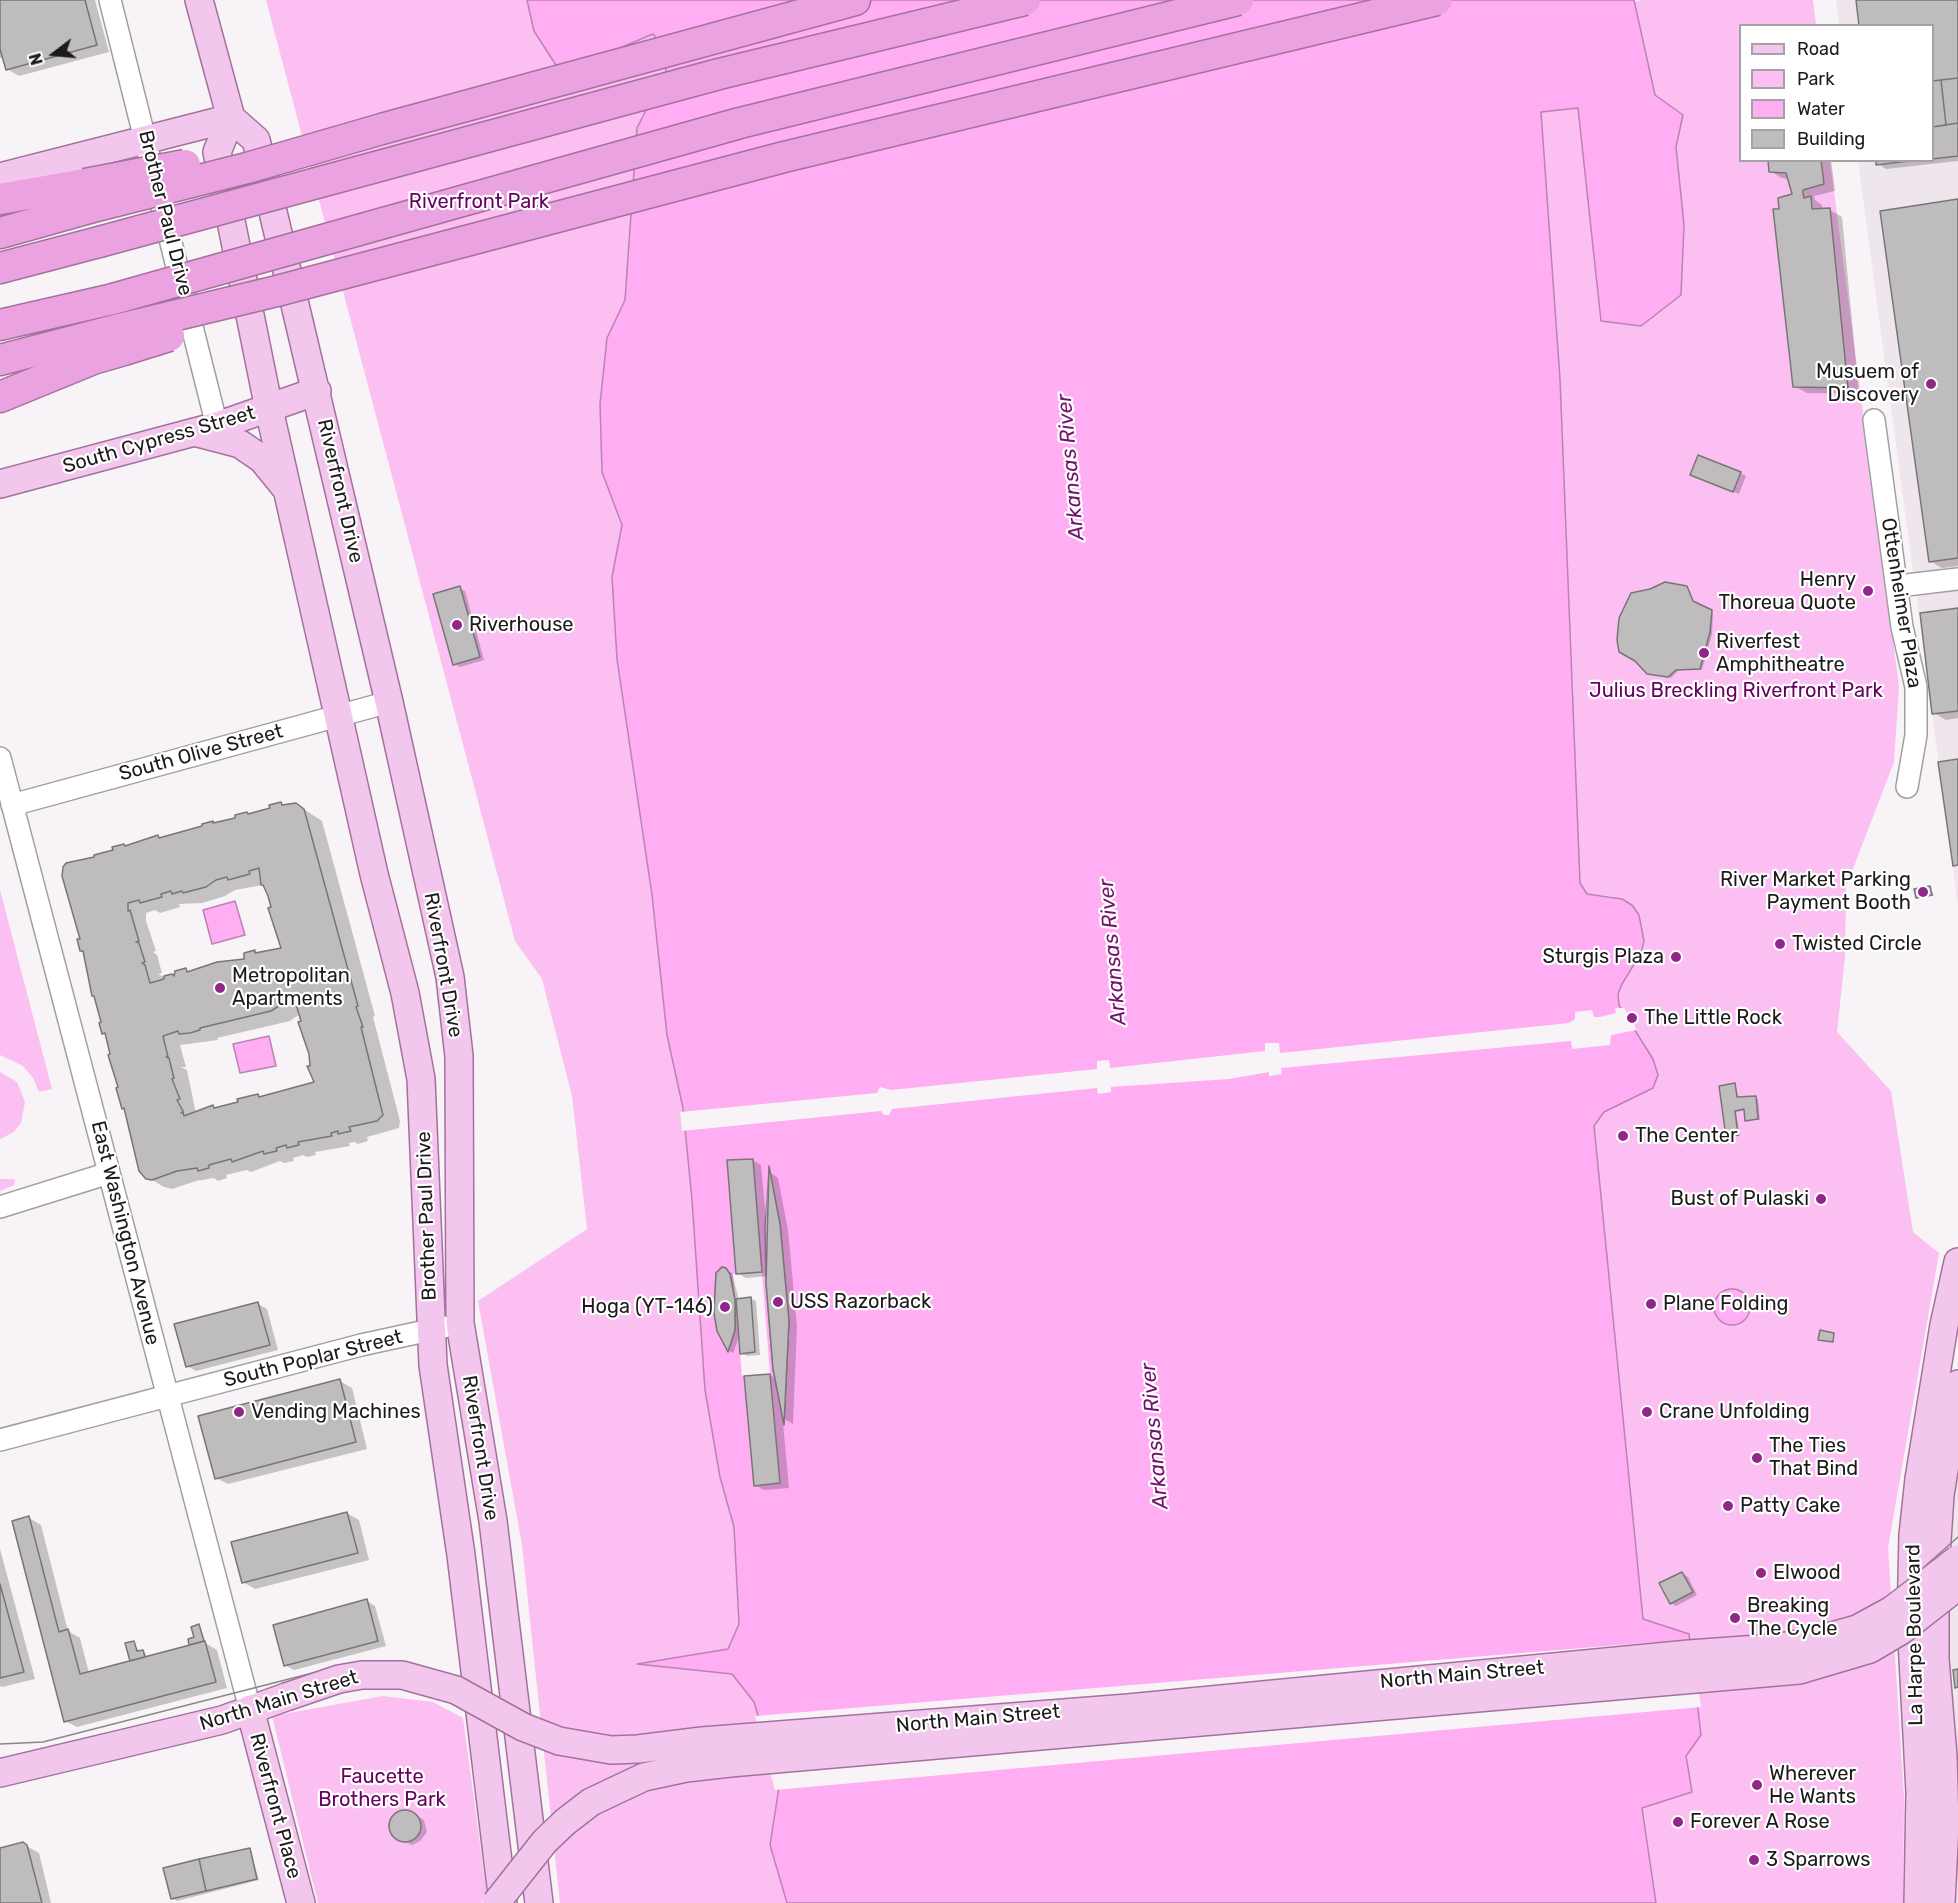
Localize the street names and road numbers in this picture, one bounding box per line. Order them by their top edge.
street label: Brother Paul Drive [133,128,197,298]
street label: South Cypress Street [60,401,258,479]
street label: Riverfront Drive [312,417,368,565]
street label: Ottenheimer Plaza [1876,516,1926,690]
street label: South Olive Street [116,720,286,786]
street label: Riverfront Drive [418,891,468,1039]
street label: East Washington Avenue [85,1118,165,1348]
street label: Brother Paul Drive [412,1131,442,1301]
street label: South Poplar Street [221,1325,405,1393]
street label: Riverfront Drive [457,1374,503,1522]
street label: La Harpe Boulevard [1901,1544,1929,1726]
street label: North Main Street [1379,1656,1545,1694]
street label: North Main Street [197,1665,361,1737]
street label: North Main Street [895,1700,1061,1738]
street label: Riverfront Place [244,1731,306,1881]

